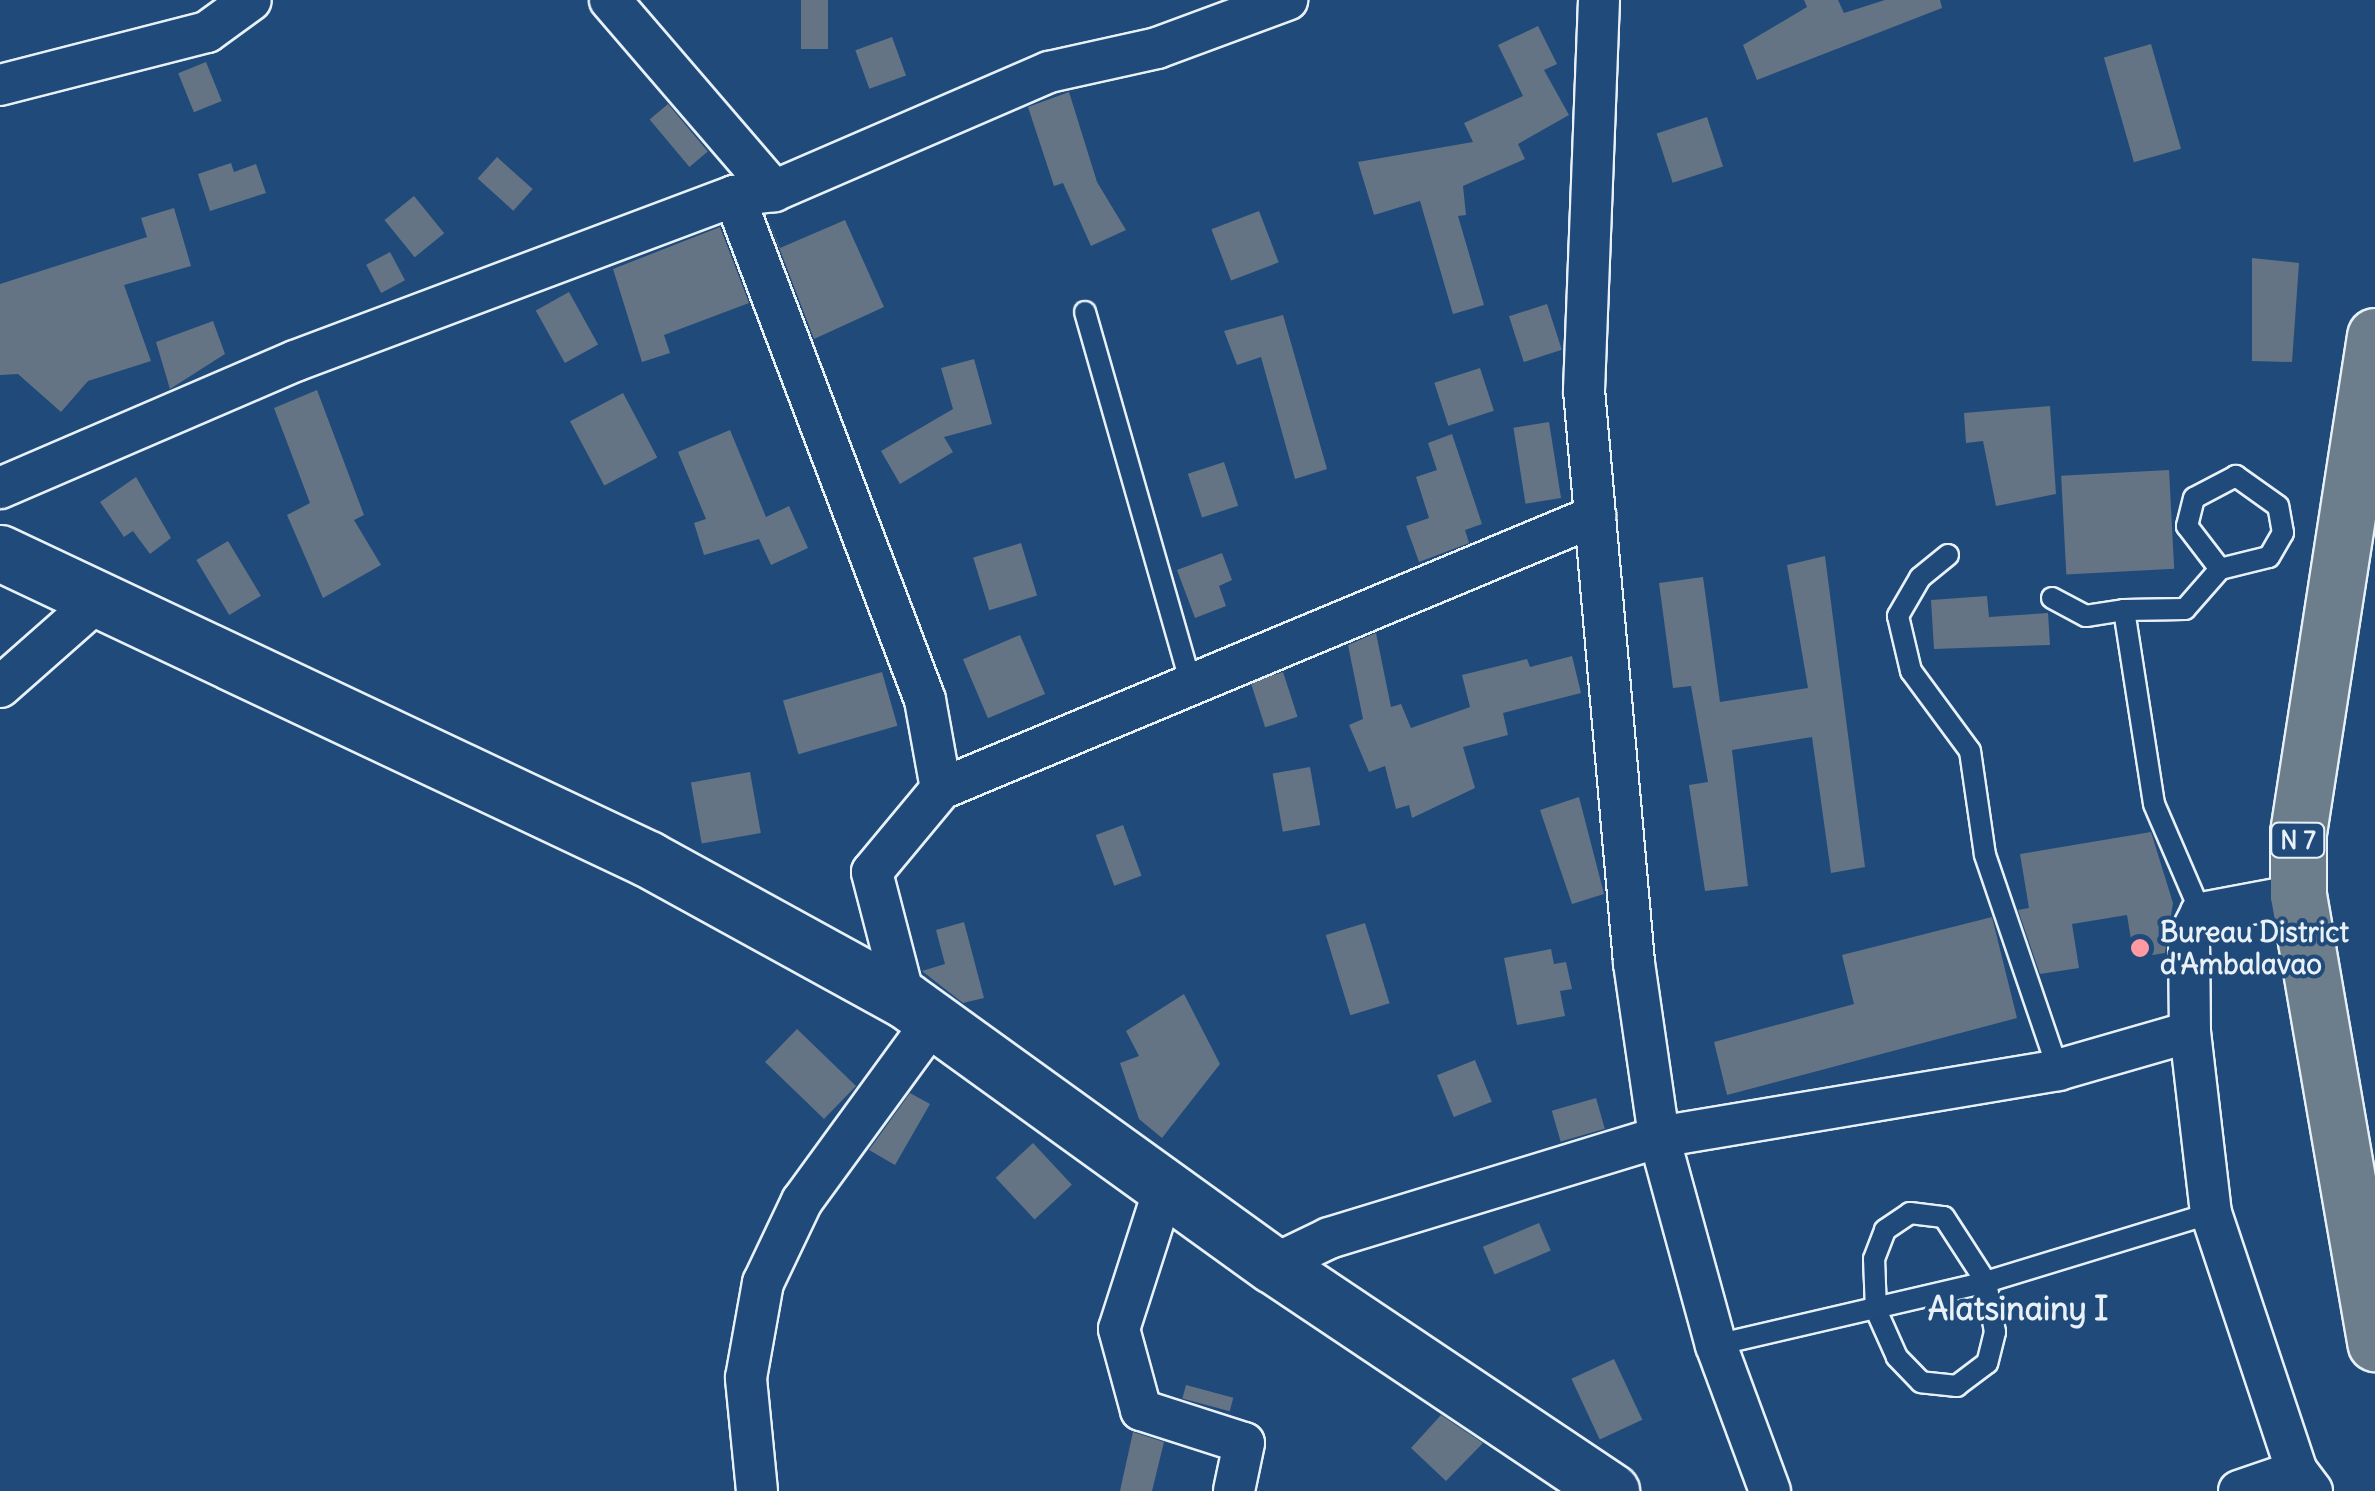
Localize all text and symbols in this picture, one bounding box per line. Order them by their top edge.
road number: N 7 [2268,820,2328,860]
place label: Bureau District d'Ambalavao [2160,915,2349,981]
marker: Bureau District d'Ambalavao [2129,937,2151,959]
district label: Alatsinainy I [1928,1290,2108,1328]

